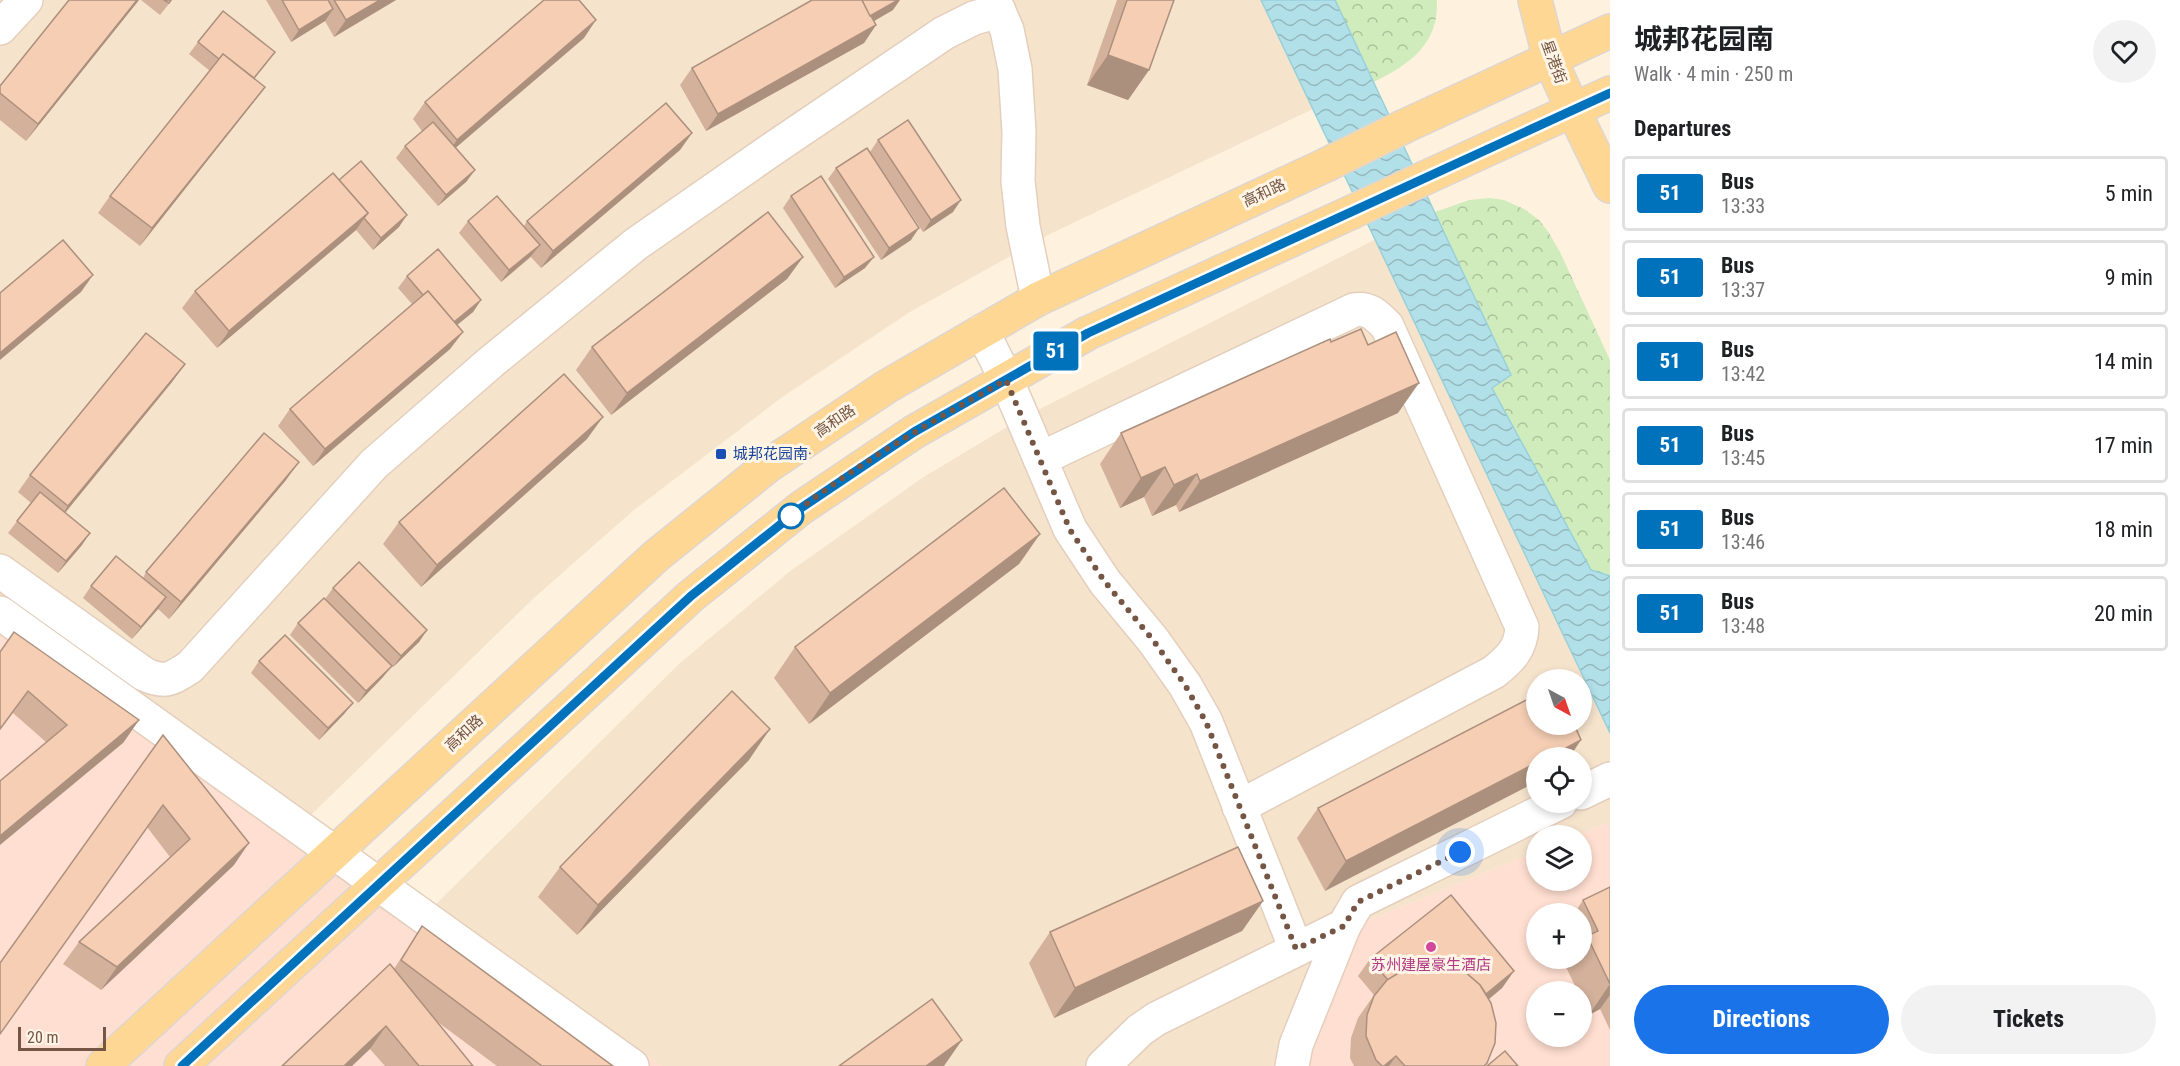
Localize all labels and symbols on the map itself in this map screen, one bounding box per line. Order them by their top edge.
street label: 星港街 [1538,38,1570,86]
street label: 高和路 [1240,175,1288,211]
line badge: 51 [1029,332,1083,370]
street label: 高和路 [811,401,859,441]
place label: 城邦花园南· [733,445,812,463]
marker: 城邦花园南· [714,447,728,461]
unlabelled marker [778,503,804,529]
north arrow [1526,669,1592,735]
street label: 高和路 [441,711,487,755]
your location [1445,837,1475,867]
marker: 苏州建屋豪生酒店 [1424,940,1438,954]
place label: 苏州建屋豪生酒店 [1371,956,1491,974]
scale bar [18,1024,106,1052]

